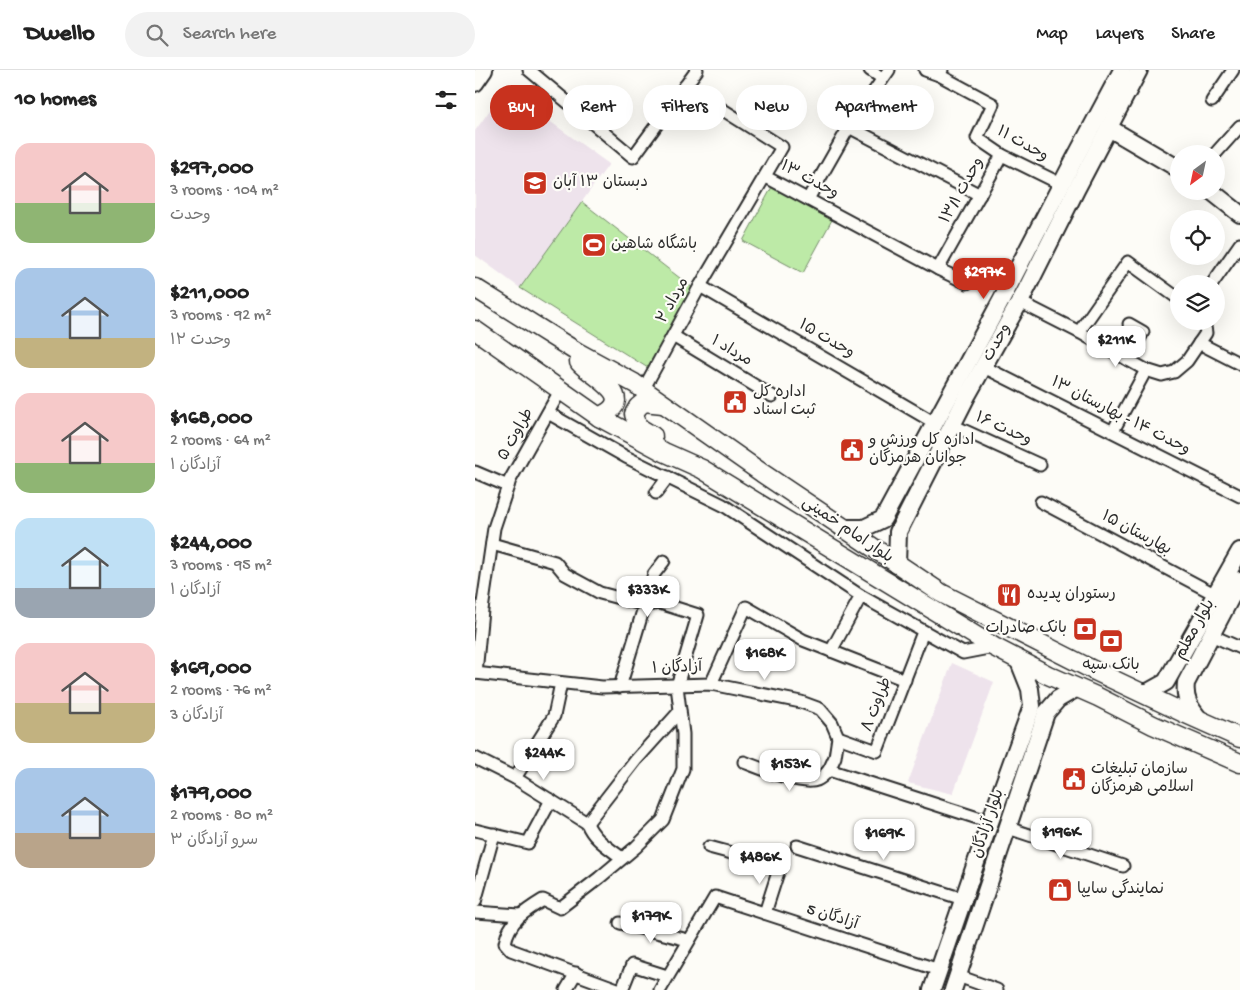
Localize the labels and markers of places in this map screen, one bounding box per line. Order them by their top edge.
school or university icon: دبستان ۱۳ آبان [522,170,548,196]
place label: دبستان ۱۳ آبان [553,173,648,193]
sports icon: باشگاه شاهین [581,232,607,258]
place label: باشگاه شاهین [611,233,697,255]
pin: $297K [949,258,1019,300]
pin: $211K [1081,326,1151,368]
place label: اداره کل ثبت اسناد [753,384,817,421]
public building icon: اداره کل ثبت اسناد [722,389,748,415]
place label: اداره کل ورزش و جوانان هرمزگان [867,432,974,469]
public building icon: اداره کل ورزش و جوانان هرمزگان [839,437,865,463]
pin: $333K [613,576,683,618]
restaurant icon: رستوران پدیده [996,582,1022,608]
place label: رستوران پدیده [1027,586,1116,605]
bank icon: بانک صادرات [1072,616,1098,642]
place label: بانک صادرات [985,619,1067,639]
bank icon: بانک سپه [1098,628,1124,654]
pin: $168K [730,638,800,681]
place label: بانک سپه [1082,656,1140,676]
pin: $244K [509,738,579,781]
pin: $153K [755,750,825,792]
place label: سازمان تبلیغات اسلامی هرمزگان [1091,761,1194,798]
public building icon: سازمان تبلیغات اسلامی هرمزگان [1061,766,1087,792]
pin: $169K [849,818,919,861]
pin: $196K [1026,818,1096,860]
pin: $486K [725,842,795,885]
shop icon: نمایندگی سایپا [1047,877,1073,903]
place label: نمایندگی سایپا [1077,878,1164,900]
pin: $179K [616,902,686,944]

